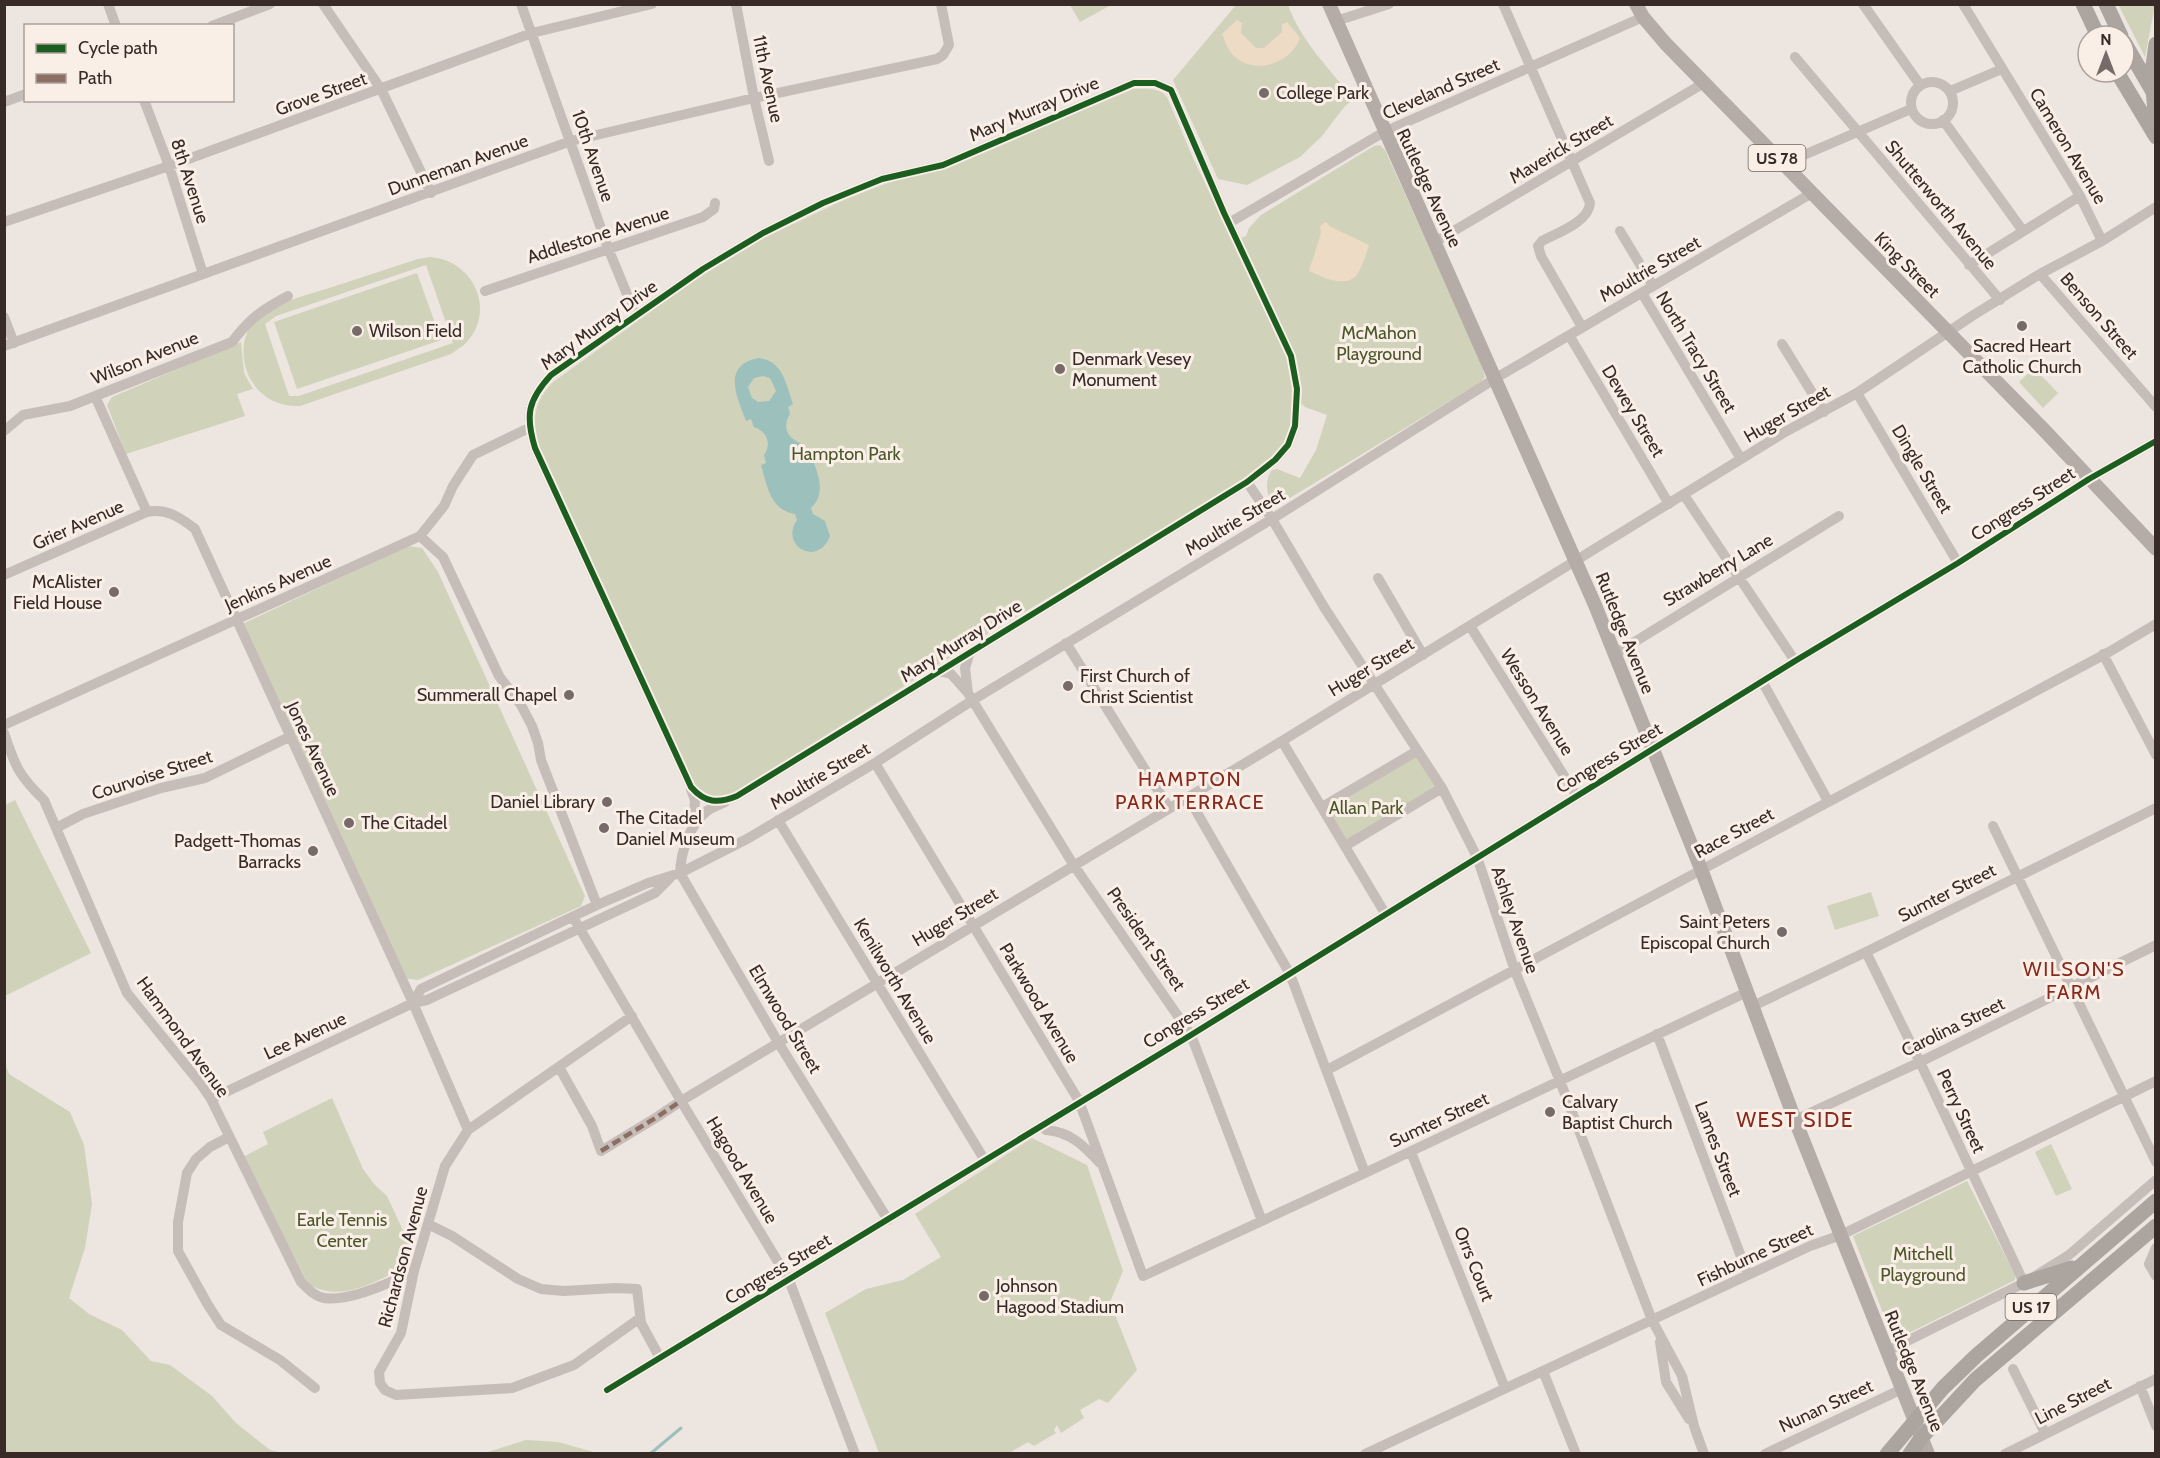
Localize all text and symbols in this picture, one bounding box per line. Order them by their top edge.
legend [24,24,234,102]
north arrow [2076,24,2136,84]
text: N [2100,30,2112,49]
street label: 11th Avenue [748,33,788,125]
text: Cycle path [78,37,158,59]
street label: Cleveland Street [1379,53,1503,125]
text: Path [78,67,112,89]
street label: Grove Street [272,67,370,121]
street label: Mary Murray Drive [966,72,1102,146]
place label: College Park [1276,82,1370,104]
street label: Cameron Avenue [2025,84,2111,208]
marker: College Park [1257,86,1271,100]
street label: 10th Avenue [567,107,619,205]
street label: Maverick Street [1505,109,1617,189]
street label: Rutledge Avenue [1392,125,1466,251]
street label: Dunneman Avenue [385,129,531,201]
street label: 8th Avenue [166,136,214,226]
street label: Shutterworth Avenue [1880,136,2002,274]
road number: US 78 [1748,145,1806,171]
street label: Addlestone Avenue [524,202,672,268]
street label: King Street [1870,228,1944,302]
street label: Moultrie Street [1596,231,1704,307]
street label: Benson Street [2055,268,2143,364]
street label: Mary Murray Drive [536,275,662,375]
street label: North Tracy Street [1651,287,1741,417]
marker: Sacred Heart Catholic Church [2015,319,2029,333]
place label: Wilson Field [369,320,462,342]
park label: McMahon Playground [1336,322,1422,365]
marker: Wilson Field [350,324,364,338]
street label: Wilson Avenue [88,327,202,389]
place label: Sacred Heart Catholic Church [1962,335,2082,378]
place label: Denmark Vesey Monument [1072,348,1191,391]
street label: Dewey Street [1597,361,1669,461]
marker: Denmark Vesey Monument [1053,362,1067,376]
street label: Huger Street [1740,380,1834,448]
street label: Dingle Street [1887,421,1957,517]
park label: Hampton Park [791,443,902,465]
street label: Congress Street [1967,462,2079,546]
street label: Moultrie Street [1181,483,1289,561]
street label: Grier Avenue [29,495,127,555]
street label: Strawberry Lane [1659,529,1777,611]
street label: Jenkins Avenue [220,550,335,617]
street label: Rutledge Avenue [1591,569,1659,697]
place label: McAlister Field House [13,571,102,614]
marker: McAlister Field House [107,585,121,599]
street label: Mary Murray Drive [896,595,1026,687]
street label: Huger Street [1324,633,1418,701]
street label: Wesson Avenue [1495,645,1579,759]
place label: First Church of Christ Scientist [1080,665,1193,708]
marker: First Church of Christ Scientist [1061,679,1075,693]
place label: Summerall Chapel [417,684,558,706]
marker: Summerall Chapel [562,688,576,702]
street label: Jones Avenue [281,697,345,800]
street label: Congress Street [1552,718,1666,798]
street label: Moultrie Street [766,737,874,815]
street label: Courvoise Street [89,745,215,805]
district label: HAMPTON PARK TERRACE [1115,767,1265,814]
place label: Daniel Library [490,791,595,813]
marker: Daniel Library [600,795,614,809]
park label: Allan Park [1329,797,1404,819]
street label: Race Street [1690,803,1778,863]
place label: The Citadel Daniel Museum [616,807,735,850]
place label: The Citadel [361,812,448,834]
marker: The Citadel [342,816,356,830]
marker: The Citadel Daniel Museum [597,821,611,835]
place label: Padgett-Thomas Barracks [174,830,301,873]
marker: Padgett-Thomas Barracks [306,844,320,858]
street label: Sumter Street [1894,859,2000,927]
street label: Ashley Avenue [1486,864,1544,976]
street label: Huger Street [908,883,1002,951]
street label: President Street [1102,883,1190,995]
place label: Saint Peters Episcopal Church [1640,911,1770,954]
street label: Kenilworth Avenue [849,914,941,1048]
marker: Saint Peters Episcopal Church [1775,925,1789,939]
street label: Parkwood Avenue [994,939,1084,1067]
district label: WILSON'S FARM [2023,957,2125,1004]
street label: Elmwood Street [744,961,826,1077]
street label: Hammond Avenue [132,972,234,1102]
street label: Congress Street [1139,973,1253,1053]
street label: Carolina Street [1898,993,2008,1061]
street label: Lee Avenue [260,1007,350,1065]
street label: Perry Street [1932,1066,1990,1156]
street label: Sumter Street [1386,1087,1492,1153]
place label: Calvary Baptist Church [1562,1091,1672,1134]
street label: Lames Street [1690,1098,1746,1200]
marker: Calvary Baptist Church [1543,1105,1557,1119]
district label: WEST SIDE [1736,1107,1854,1132]
street label: Hagood Avenue [701,1112,783,1228]
street label: Richardson Avenue [374,1184,432,1330]
park label: Earle Tennis Center [297,1209,387,1252]
street label: Fishburne Street [1694,1219,1816,1291]
street label: Orrs Court [1449,1223,1499,1305]
street label: Congress Street [721,1229,835,1309]
park label: Mitchell Playground [1880,1243,1966,1286]
place label: Johnson Hagood Stadium [995,1275,1124,1318]
marker: Johnson Hagood Stadium [977,1289,991,1303]
road number: US 17 [2006,1294,2056,1320]
street label: Rutledge Avenue [1880,1307,1948,1435]
street label: Line Street [2031,1372,2115,1430]
street label: Nunan Street [1776,1375,1876,1437]

